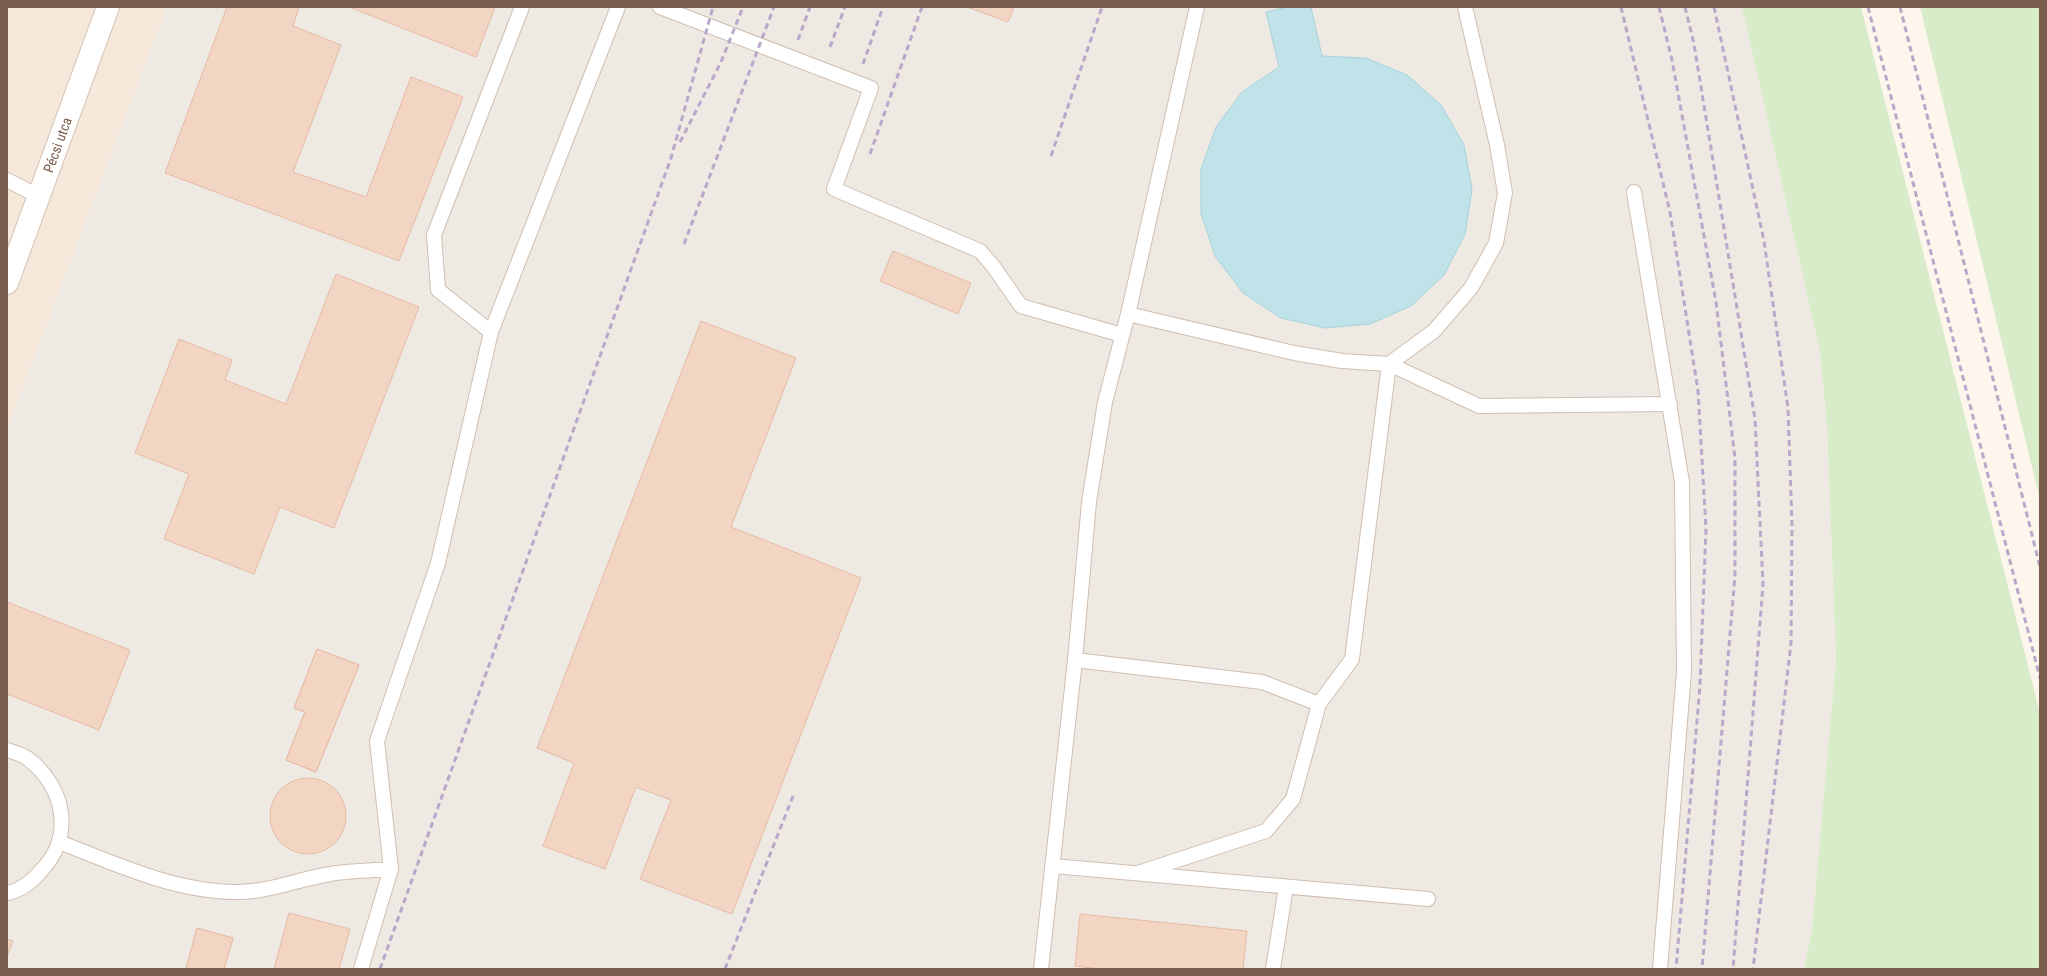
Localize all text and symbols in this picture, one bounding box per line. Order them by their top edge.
street label: Pécsi utca [40,115,75,175]

